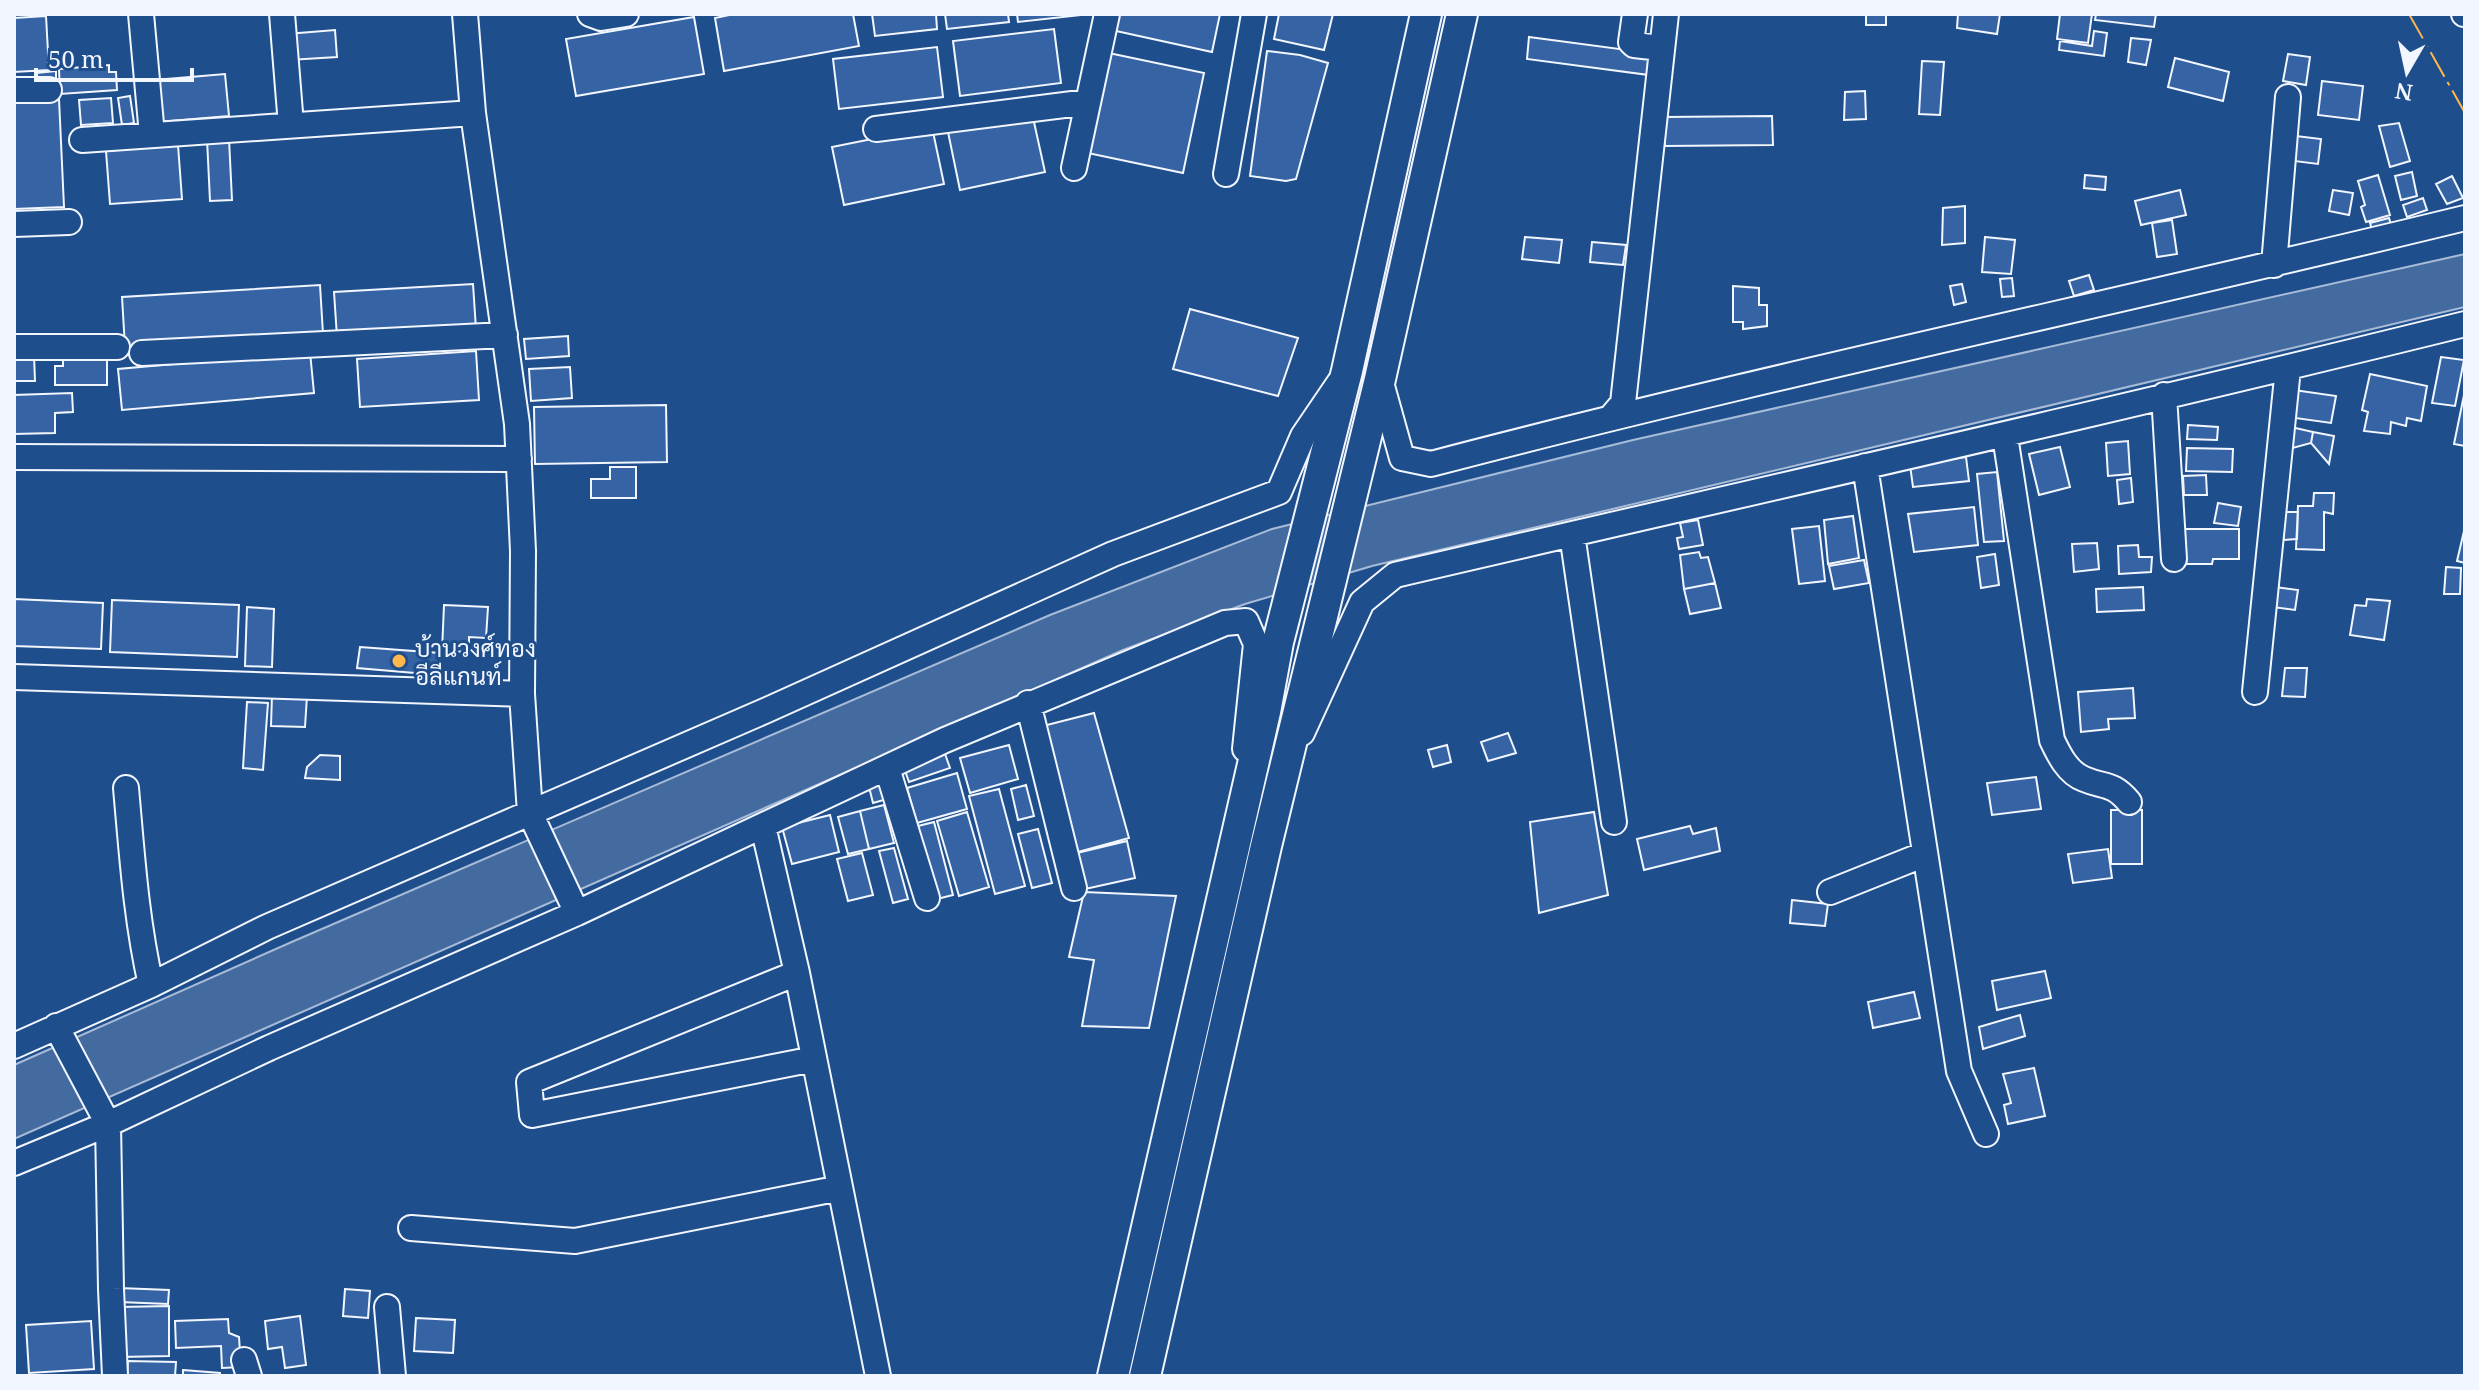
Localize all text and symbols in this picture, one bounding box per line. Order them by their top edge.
scale bar [36,32,192,82]
north arrow [2367,32,2447,112]
text: 50 m [48,42,104,75]
text: N [2393,77,2415,109]
place label: บ้านวงศ์ทอง อีลีแกนท์ [415,631,536,692]
marker: บ้านวงศ์ทอง อีลีแกนท์ [390,652,408,670]

